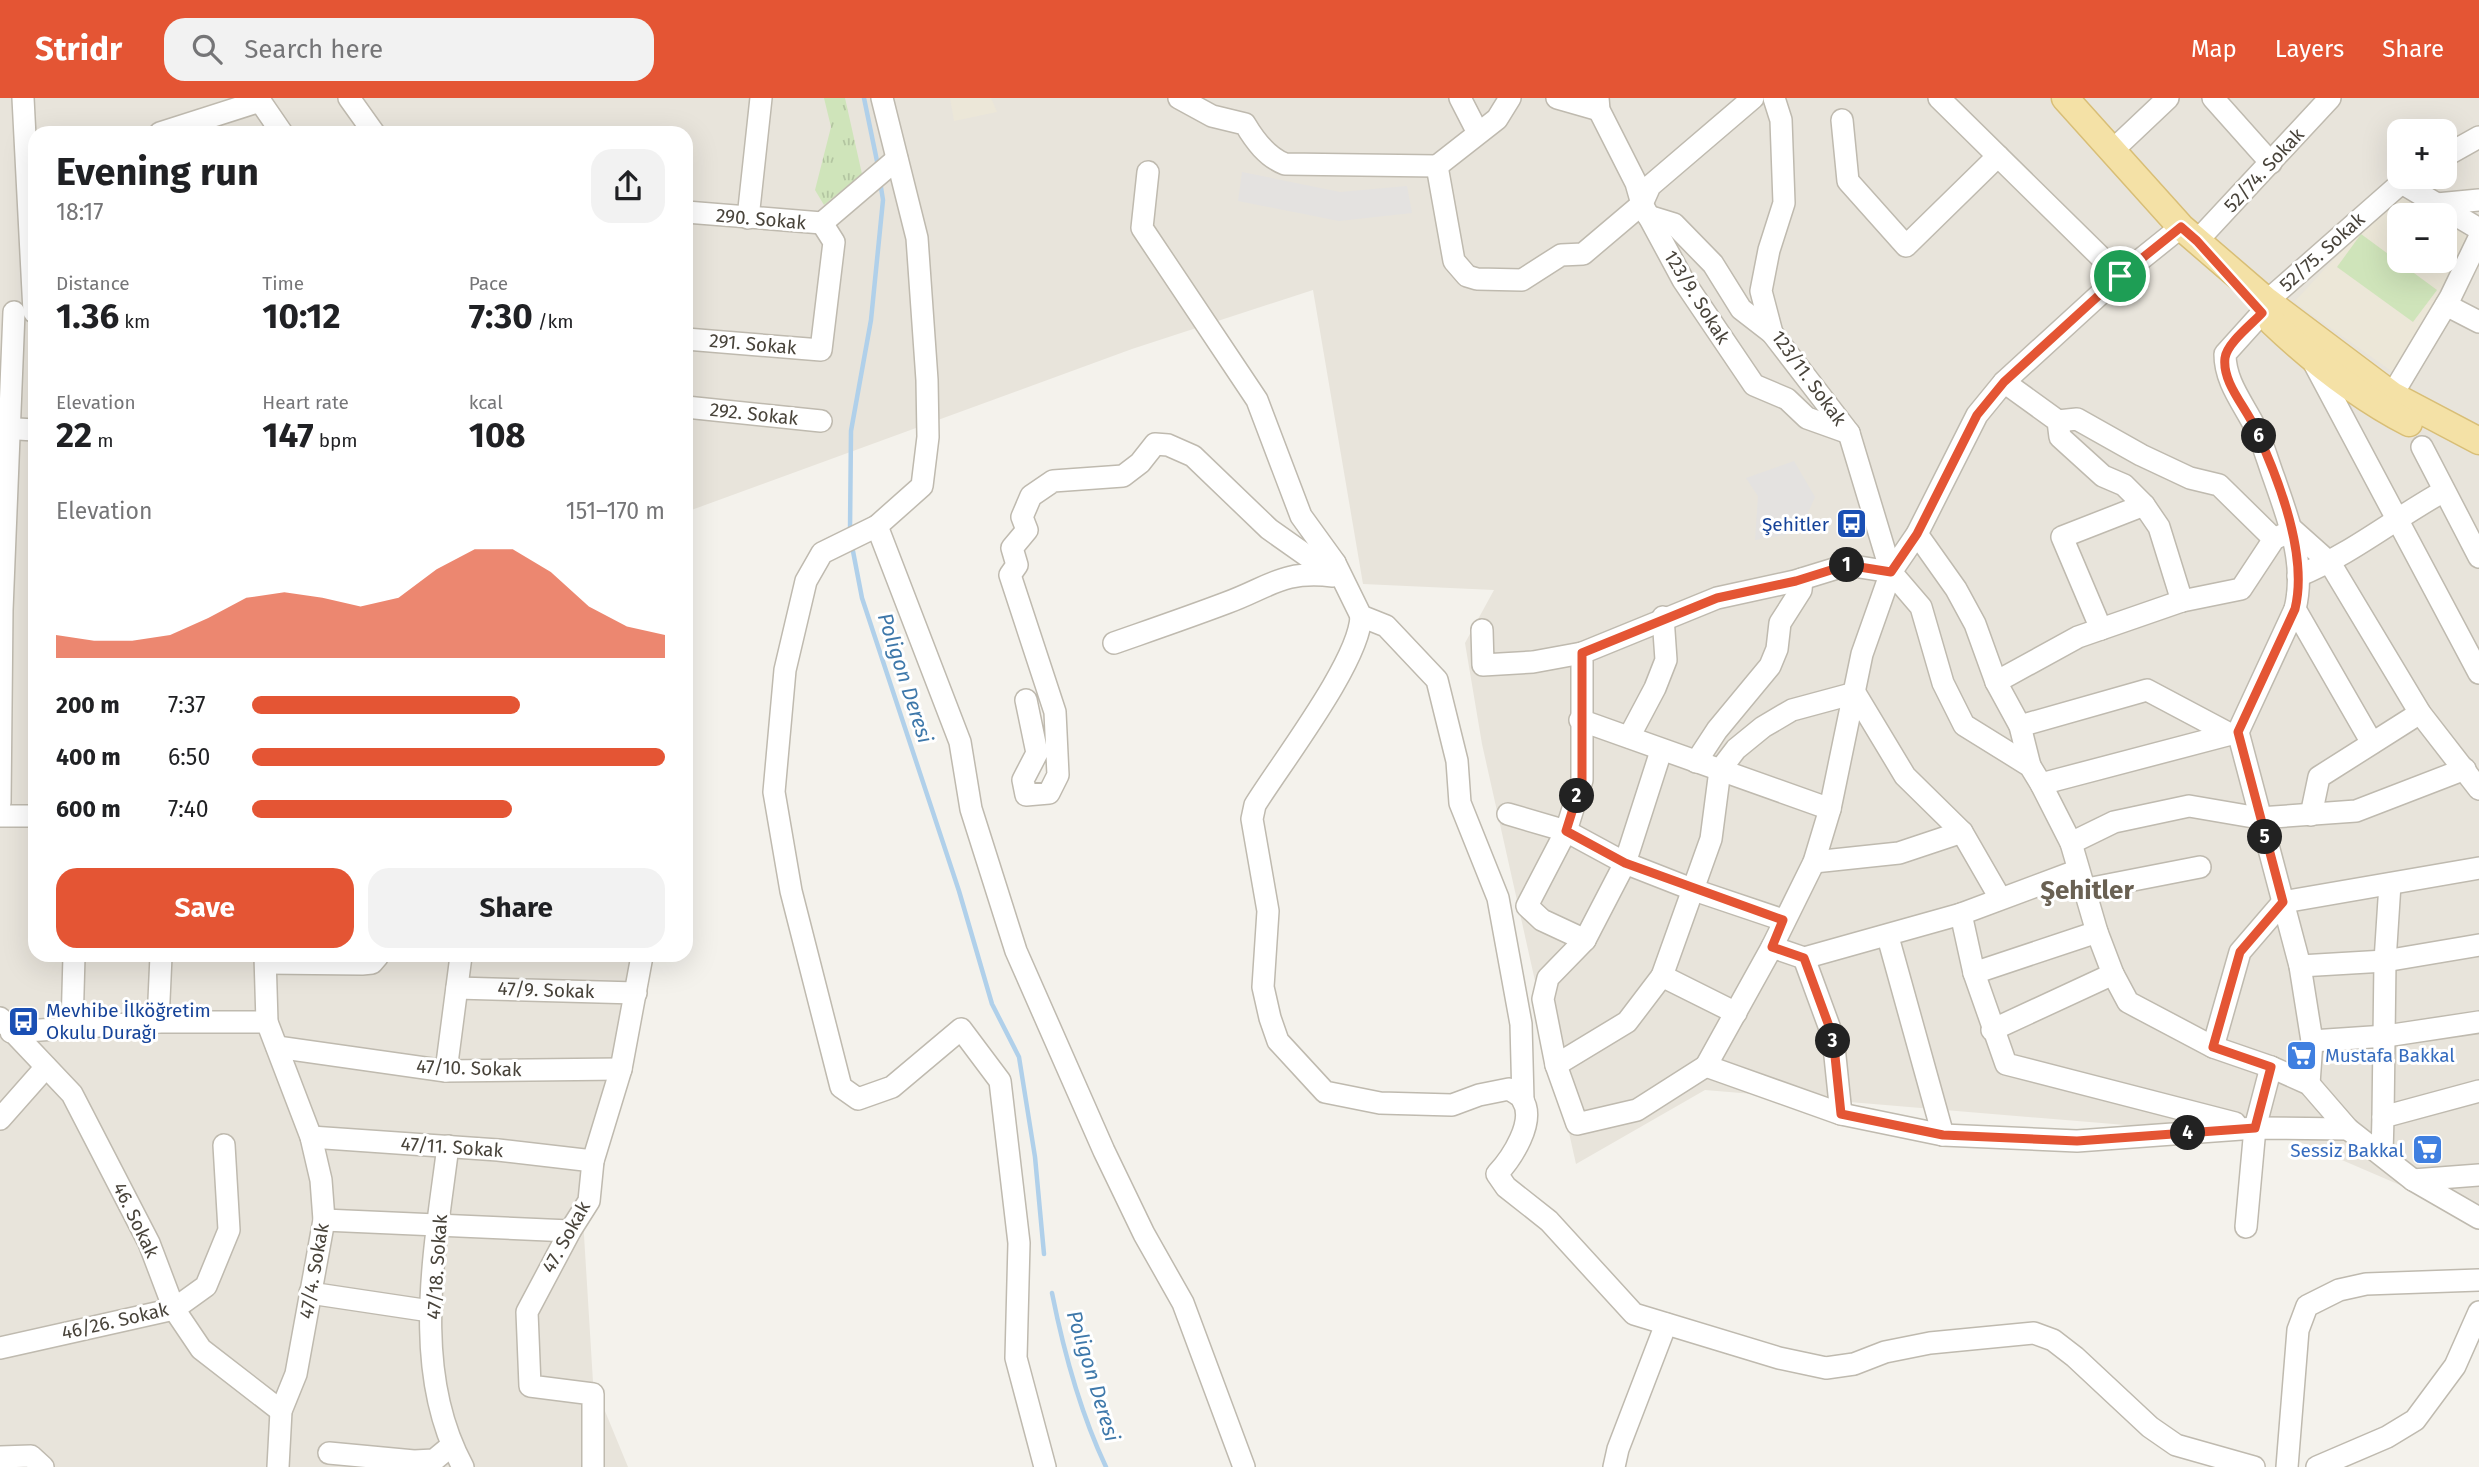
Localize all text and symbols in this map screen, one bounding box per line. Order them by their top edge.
search box [164,18,654,81]
text: Stridr [35,29,122,69]
icon: search [188,30,226,68]
text: Search here [244,34,383,65]
text: Map [2191,35,2237,63]
text: Layers [2275,35,2344,63]
text: Share [2382,35,2444,63]
map controls [2387,119,2457,273]
button: + [2387,119,2457,189]
street label: 52/74. Sokak [2219,123,2309,217]
text: Evening run [56,149,259,195]
button: share [591,149,665,223]
text: 18:17 [56,198,103,226]
button: − [2387,203,2457,273]
street label: 290. Sokak [715,204,807,234]
street label: 52/75. Sokak [2275,208,2370,296]
street label: 123/9. Sokak [1659,246,1735,348]
pin [2090,246,2150,306]
icon: arrive [2101,257,2139,295]
text: Distance [56,272,130,295]
text: Time [262,272,304,295]
text: Pace [469,272,508,295]
text: 1.36 [56,295,119,337]
text: 10:12 [262,295,341,337]
text: 7:30 [469,295,533,337]
text: km [119,310,150,333]
text: /km [533,310,574,333]
street label: 123/11. Sokak [1767,326,1851,430]
street label: 291. Sokak [708,329,798,359]
text: Elevation [56,391,136,414]
text: Heart rate [262,391,349,414]
text: kcal [469,391,503,414]
street label: 292. Sokak [709,398,800,430]
text: 22 [56,414,92,456]
text: 147 [262,414,314,456]
text: 108 [469,414,526,456]
pin: 6 [2242,418,2276,454]
text: 6 [2253,424,2264,447]
text: m [92,429,114,452]
text: bpm [314,429,358,452]
text: Elevation [56,497,152,525]
text: 151–170 m [566,497,665,525]
bus stop icon: Şehitler [1835,507,1869,541]
place label: Şehitler [1762,513,1830,536]
pin: 1 [1829,547,1864,582]
text: 1 [1842,553,1851,576]
water label: Poligon Deresi [872,610,938,747]
text: 200 m [56,691,120,719]
text: 7:37 [168,691,206,719]
text: 400 m [56,743,121,771]
text: 6:50 [168,743,210,771]
pin: 2 [1560,778,1594,814]
text: 2 [1572,784,1581,807]
text: 600 m [56,795,121,823]
text: 7:40 [168,795,209,823]
pin: 5 [2248,820,2282,854]
text: 5 [2259,825,2270,848]
button: Save [56,868,354,948]
button: Share [368,868,665,948]
district label: Şehitler [2040,875,2134,906]
street label: 47/9. Sokak [497,977,595,1003]
place label: Mevhibe İlköğretim Okulu Durağı [46,999,211,1044]
bus stop icon: Mevhibe İlköğretim Okulu Durağı [6,1004,40,1038]
pin: 3 [1815,1024,1850,1058]
text: 3 [1828,1029,1837,1052]
supermarket icon: Mustafa Bakkal [2285,1038,2319,1072]
place label: Mustafa Bakkal [2325,1044,2455,1067]
street label: 47/10. Sokak [416,1055,522,1081]
pin: 4 [2170,1116,2206,1150]
text: 4 [2182,1121,2193,1144]
street label: 47/11. Sokak [400,1132,504,1162]
supermarket icon: Sessiz Bakkal [2410,1133,2444,1167]
place label: Sessiz Bakkal [2290,1139,2404,1162]
street label: 46. Sokak [108,1179,164,1262]
street label: 47. Sokak [537,1197,595,1277]
street label: 47/18. Sokak [422,1213,452,1320]
street label: 47/4. Sokak [294,1221,334,1321]
street label: 46/26. Sokak [59,1297,171,1344]
water label: Poligon Deresi [1061,1307,1125,1445]

